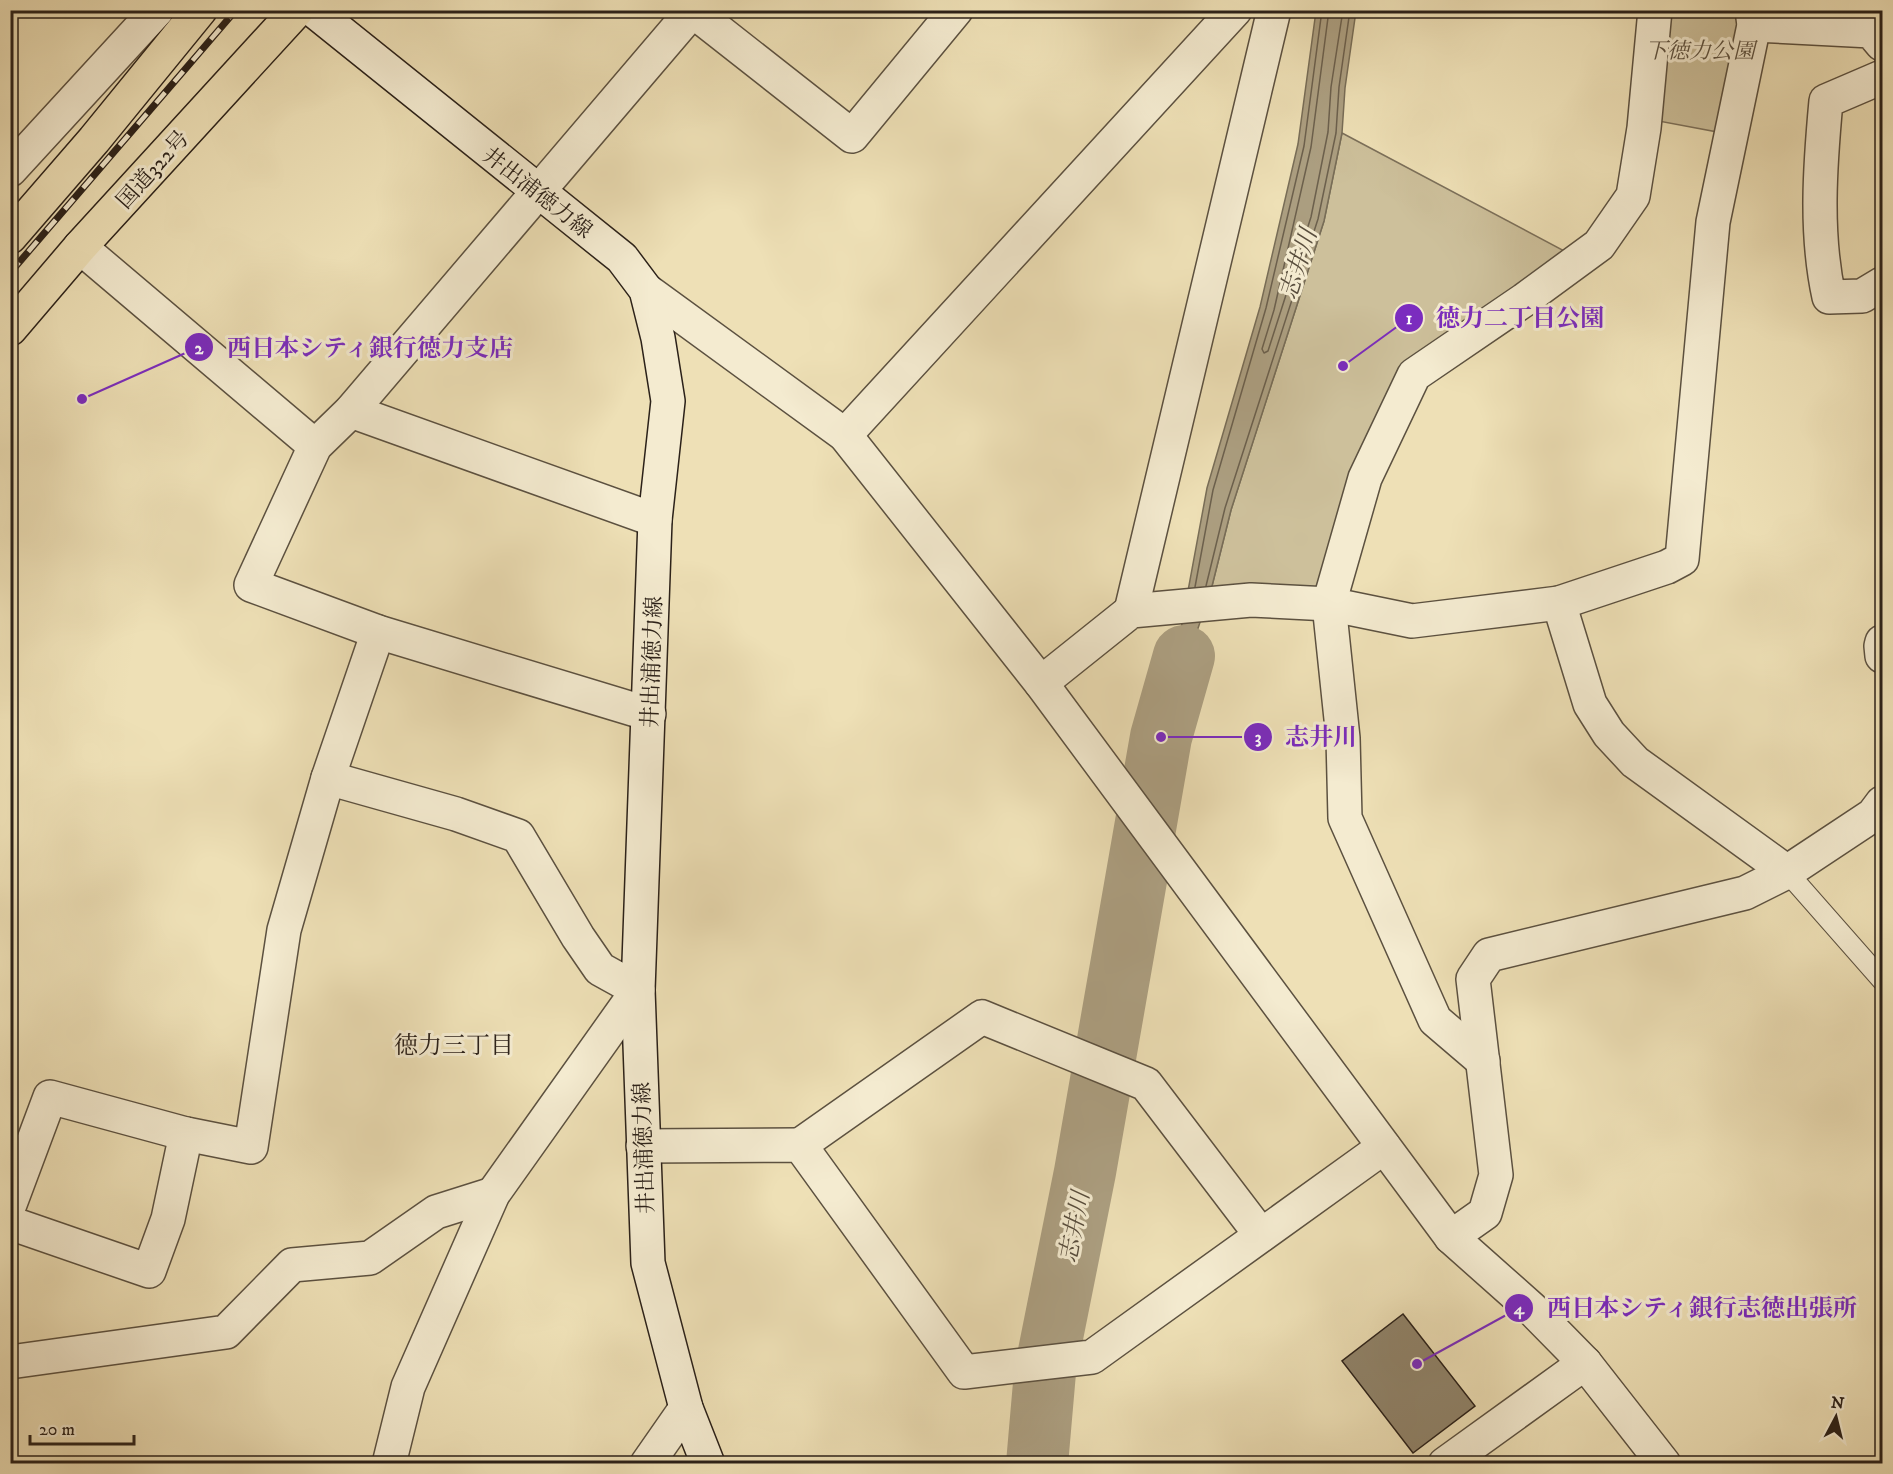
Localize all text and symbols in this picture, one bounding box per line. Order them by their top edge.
park label: 下徳力公園 [1645,38,1758,65]
street label: 国道322号 [111,125,195,215]
street label: 井出浦徳力線 [477,142,597,244]
water label: 志井川 [1274,223,1325,303]
callout: 徳力二丁目公園 [1394,297,1616,339]
text: 徳力二丁目公園 [1436,304,1604,334]
text: 1 [1406,308,1413,330]
callout: 西日本シティ銀行徳力支店 [184,326,526,368]
text: 西日本シティ銀行徳力支店 [227,334,513,364]
text: 2 [195,338,205,360]
street label: 井出浦徳力線 [637,596,668,728]
callout: 志井川 [1243,716,1369,758]
text: 志井川 [1285,723,1357,753]
text: 3 [1255,727,1262,749]
district label: 徳力三丁目 [394,1031,514,1061]
street label: 井出浦徳力線 [629,1082,660,1214]
water label: 志井川 [1053,1186,1097,1265]
callout: 西日本シティ銀行志徳出張所 [1504,1287,1870,1329]
text: 西日本シティ銀行志徳出張所 [1547,1294,1857,1324]
text: 4 [1513,1298,1525,1320]
north arrow [1806,1387,1866,1447]
text: N [1830,1392,1845,1414]
scale bar [30,1408,134,1446]
text: 20 m [39,1419,75,1441]

